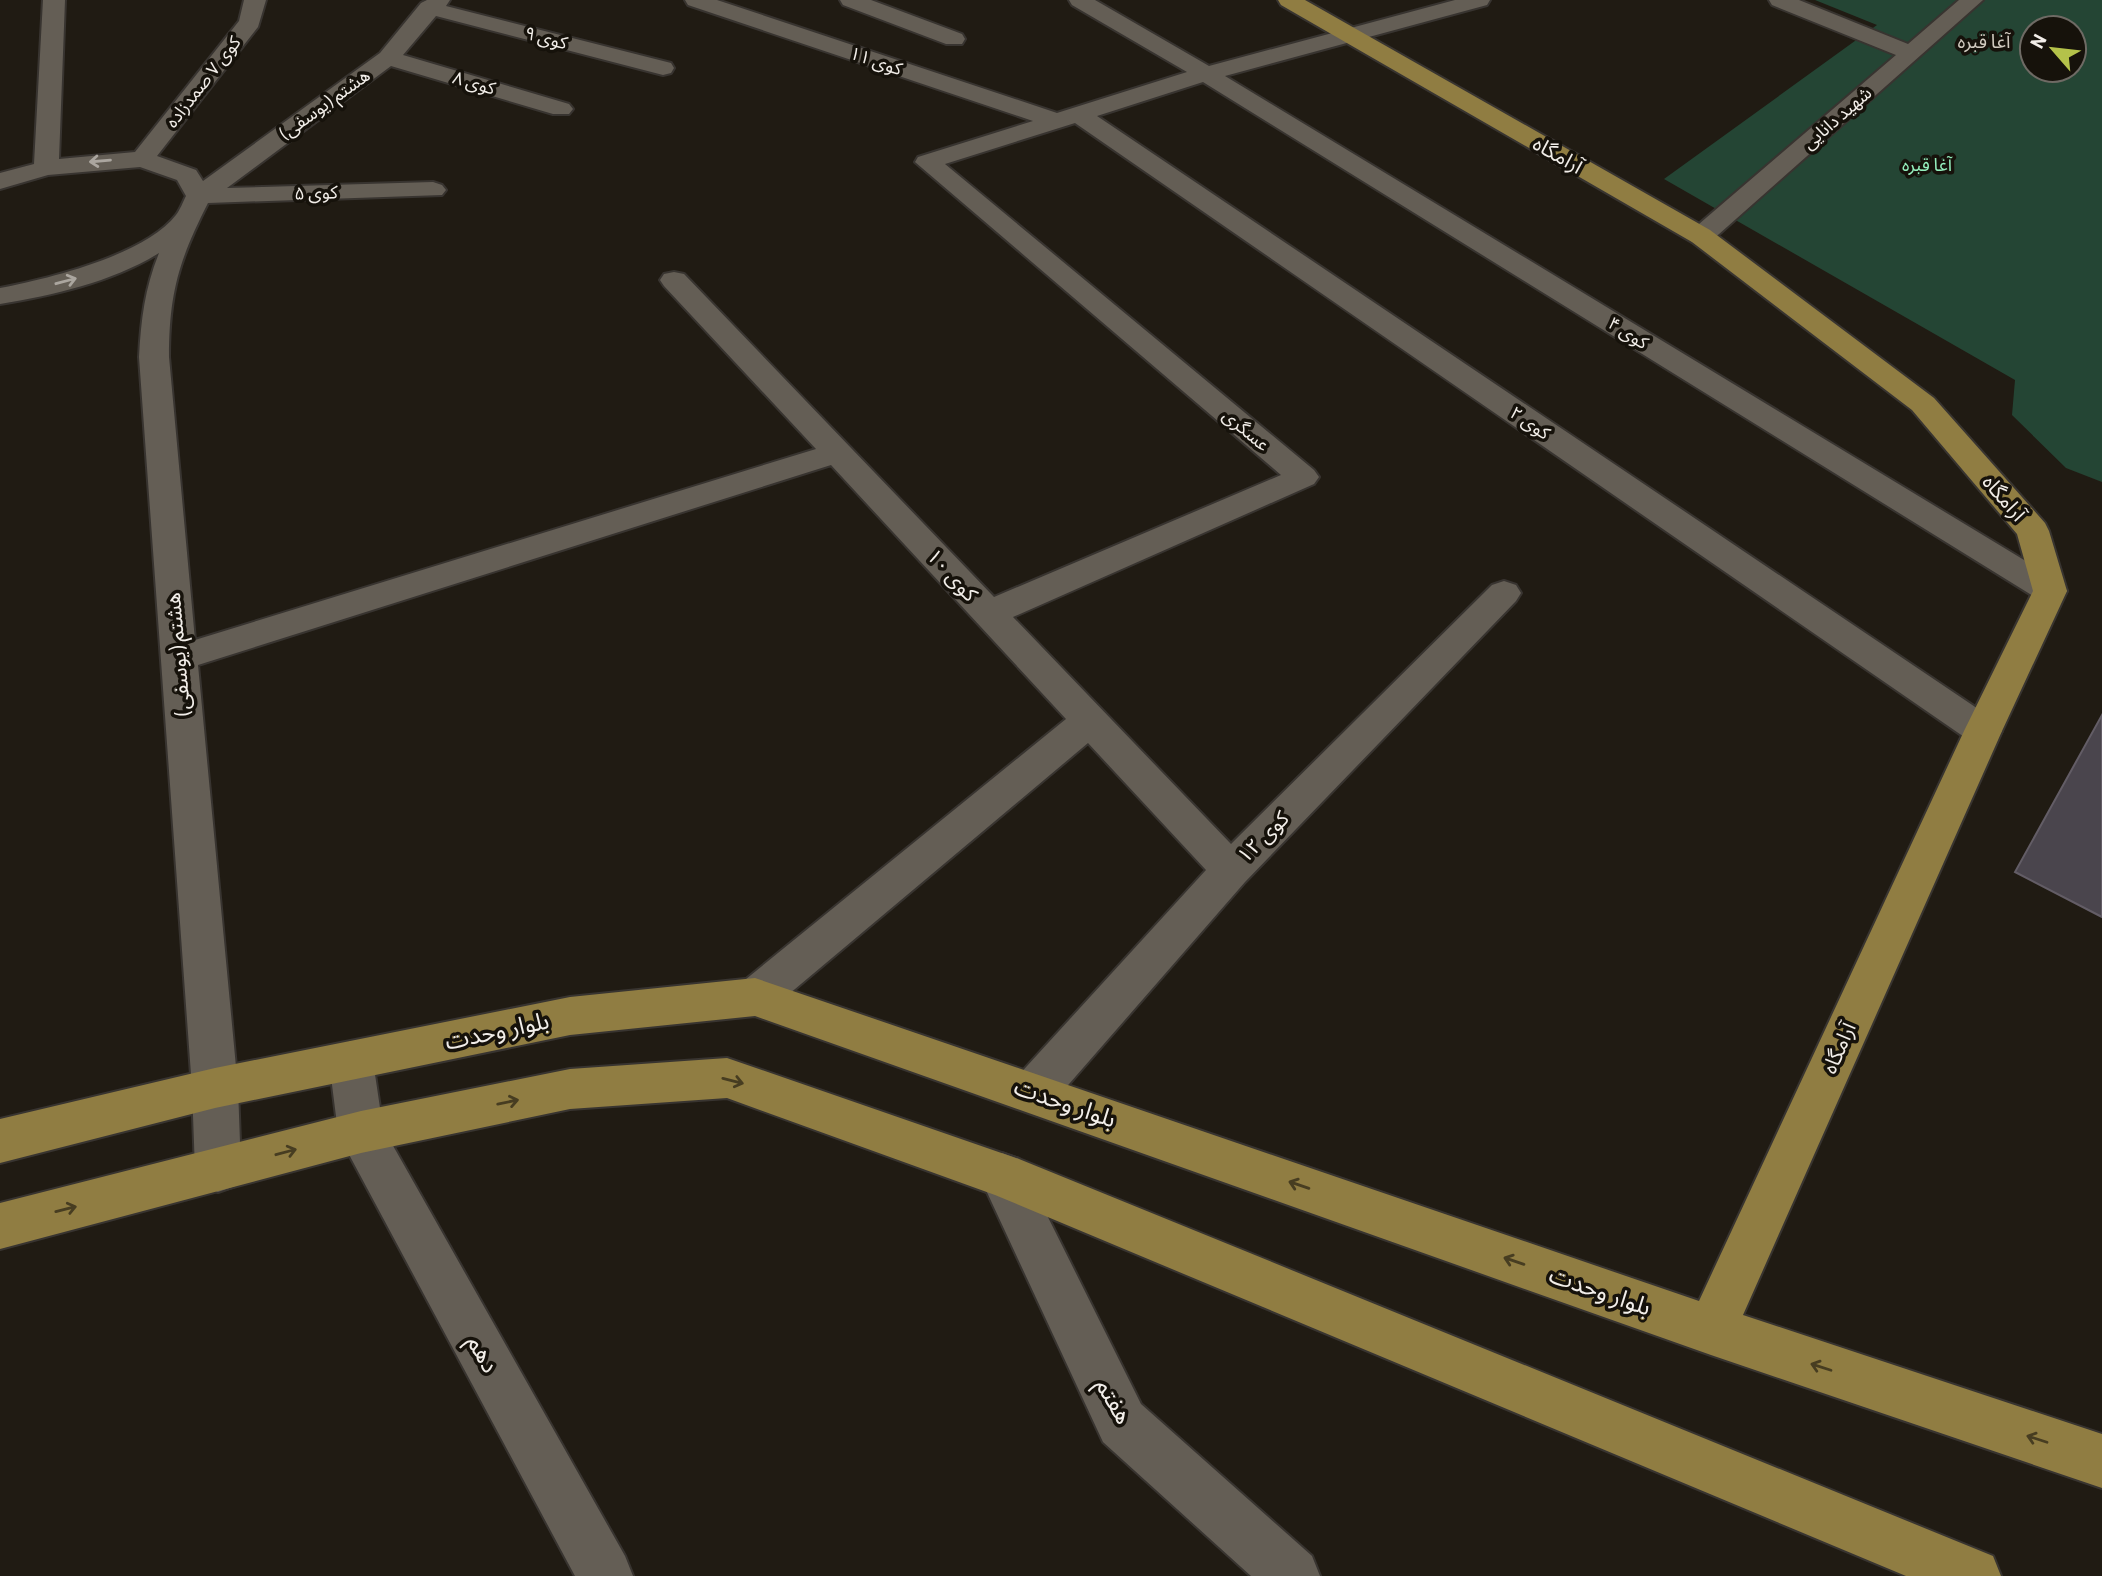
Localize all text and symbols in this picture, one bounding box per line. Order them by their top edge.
north arrow [2018,14,2088,84]
street label: کوی ۹ [522,21,571,54]
district label: آغا قبره [1958,29,2012,53]
text: N [2024,30,2051,52]
street label: کوی ۷ صمدزاده [160,31,246,132]
street label: کوی ۱۱ [847,41,906,80]
street label: هشتم (یوسفی) [274,63,375,146]
street label: کوی ۸ [450,65,499,100]
street label: شهید دانایی [1797,81,1876,154]
street label: آرامگاه [1529,130,1589,179]
park label: آغا قبره [1902,153,1953,176]
one-way arrow [89,155,112,168]
street label: کوی ۵ [294,180,339,205]
one-way arrow [55,274,77,287]
street label: کوی ۴ [1604,311,1653,354]
street label: کوی ۲ [1506,401,1555,445]
street label: عسگری [1218,403,1275,456]
street label: آرامگاه [1977,469,2033,527]
street label: کوی ۱۰ [922,543,984,606]
street label: هشتم (یوسفی) [159,591,198,718]
street label: کوی ۱۲ [1231,805,1294,868]
street label: بلوار وحدت [442,1004,552,1056]
street label: آرامگاه [1815,1017,1861,1077]
street label: بلوار وحدت [1010,1071,1120,1133]
one-way arrow [722,1075,744,1088]
one-way arrow [496,1094,519,1108]
one-way arrow [275,1145,297,1158]
one-way arrow [1289,1178,1311,1190]
one-way arrow [54,1202,77,1215]
one-way arrow [1503,1254,1525,1266]
street label: بلوار وحدت [1545,1259,1655,1321]
street label: دهم [459,1329,506,1379]
one-way arrow [1811,1360,1833,1372]
street label: هفتم [1087,1372,1140,1430]
one-way arrow [2027,1432,2049,1444]

